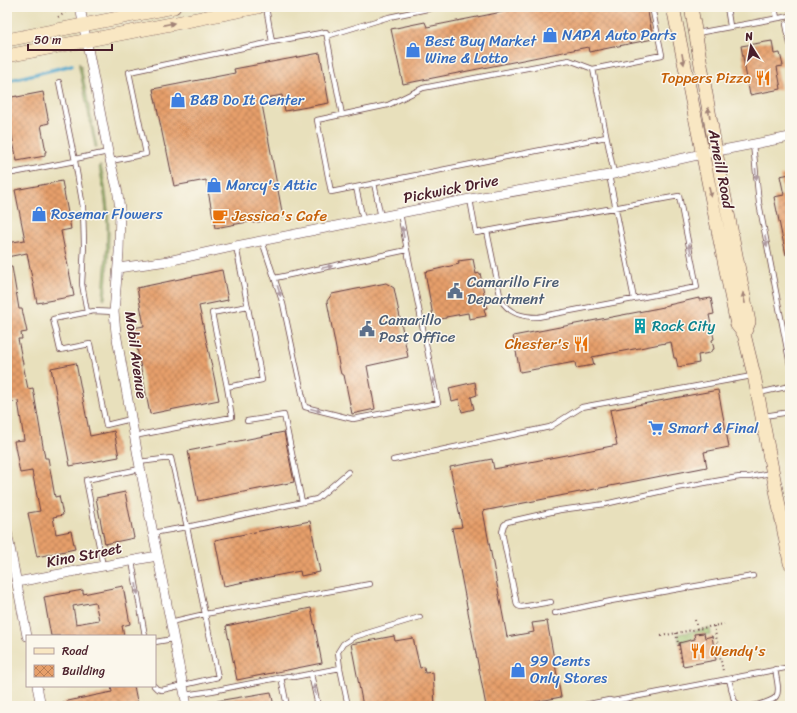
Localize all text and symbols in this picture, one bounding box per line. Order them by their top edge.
one-way arrow [163,21,176,27]
place label: NAPA Auto Parts [562,22,676,48]
scale bar [28,26,112,52]
shop icon: NAPA Auto Parts [541,26,559,44]
north arrow [731,26,771,66]
text: N [743,27,755,47]
place label: Best Buy Market Wine & Lotto [425,28,537,71]
text: 50 m [34,29,61,51]
shop icon: Best Buy Market Wine & Lotto [404,41,422,59]
one-way arrow [681,53,687,65]
place label: Toppers Pizza [661,65,751,91]
restaurant icon: Toppers Pizza [754,69,772,87]
place label: B&B Do It Center [190,87,305,113]
shop icon: B&B Do It Center [169,91,187,109]
one-way arrow [706,107,712,119]
street label: Arneill Road [700,126,742,212]
street label: Pickwick Drive [401,167,501,211]
one-way arrow [752,168,759,180]
place label: Marcy's Attic [226,172,317,198]
shop icon: Marcy's Attic [205,176,223,194]
one-way arrow [707,186,713,198]
place label: Rosemar Flowers [51,201,163,227]
place label: Jessica's Cafe [231,203,328,229]
shop icon: Rosemar Flowers [30,205,48,223]
cafe icon: Jessica's Cafe [211,207,229,225]
one-way arrow [400,226,406,238]
one-way arrow [763,235,769,248]
one-way arrow [686,243,692,255]
one-way arrow [321,264,333,270]
place label: Camarillo Fire Department [467,269,559,312]
public building icon: Camarillo Fire Department [446,282,464,300]
one-way arrow [276,286,282,298]
one-way arrow [741,292,747,304]
place label: Camarillo Post Office [379,307,456,350]
street label: Mobil Avenue [117,309,155,401]
place label: Rock City [652,313,716,339]
building icon: Rock City [631,317,649,335]
public building icon: Camarillo Post Office [358,320,376,338]
place label: Chester's [505,331,569,357]
restaurant icon: Chester's [572,335,590,353]
one-way arrow [430,377,436,389]
one-way arrow [310,407,322,413]
place label: Smart & Final [668,415,759,441]
supermarket icon: Smart & Final [647,419,665,437]
street label: Kino Street [44,535,124,575]
one-way arrow [134,583,140,595]
legend [26,635,156,687]
place label: Wendy's [710,638,766,664]
text: Road [62,640,89,662]
restaurant icon: Wendy's [689,642,707,660]
place label: 99 Cents Only Stores [530,648,608,691]
text: Building [62,660,105,682]
shop icon: 99 Cents Only Stores [509,661,527,679]
one-way arrow [311,684,317,696]

